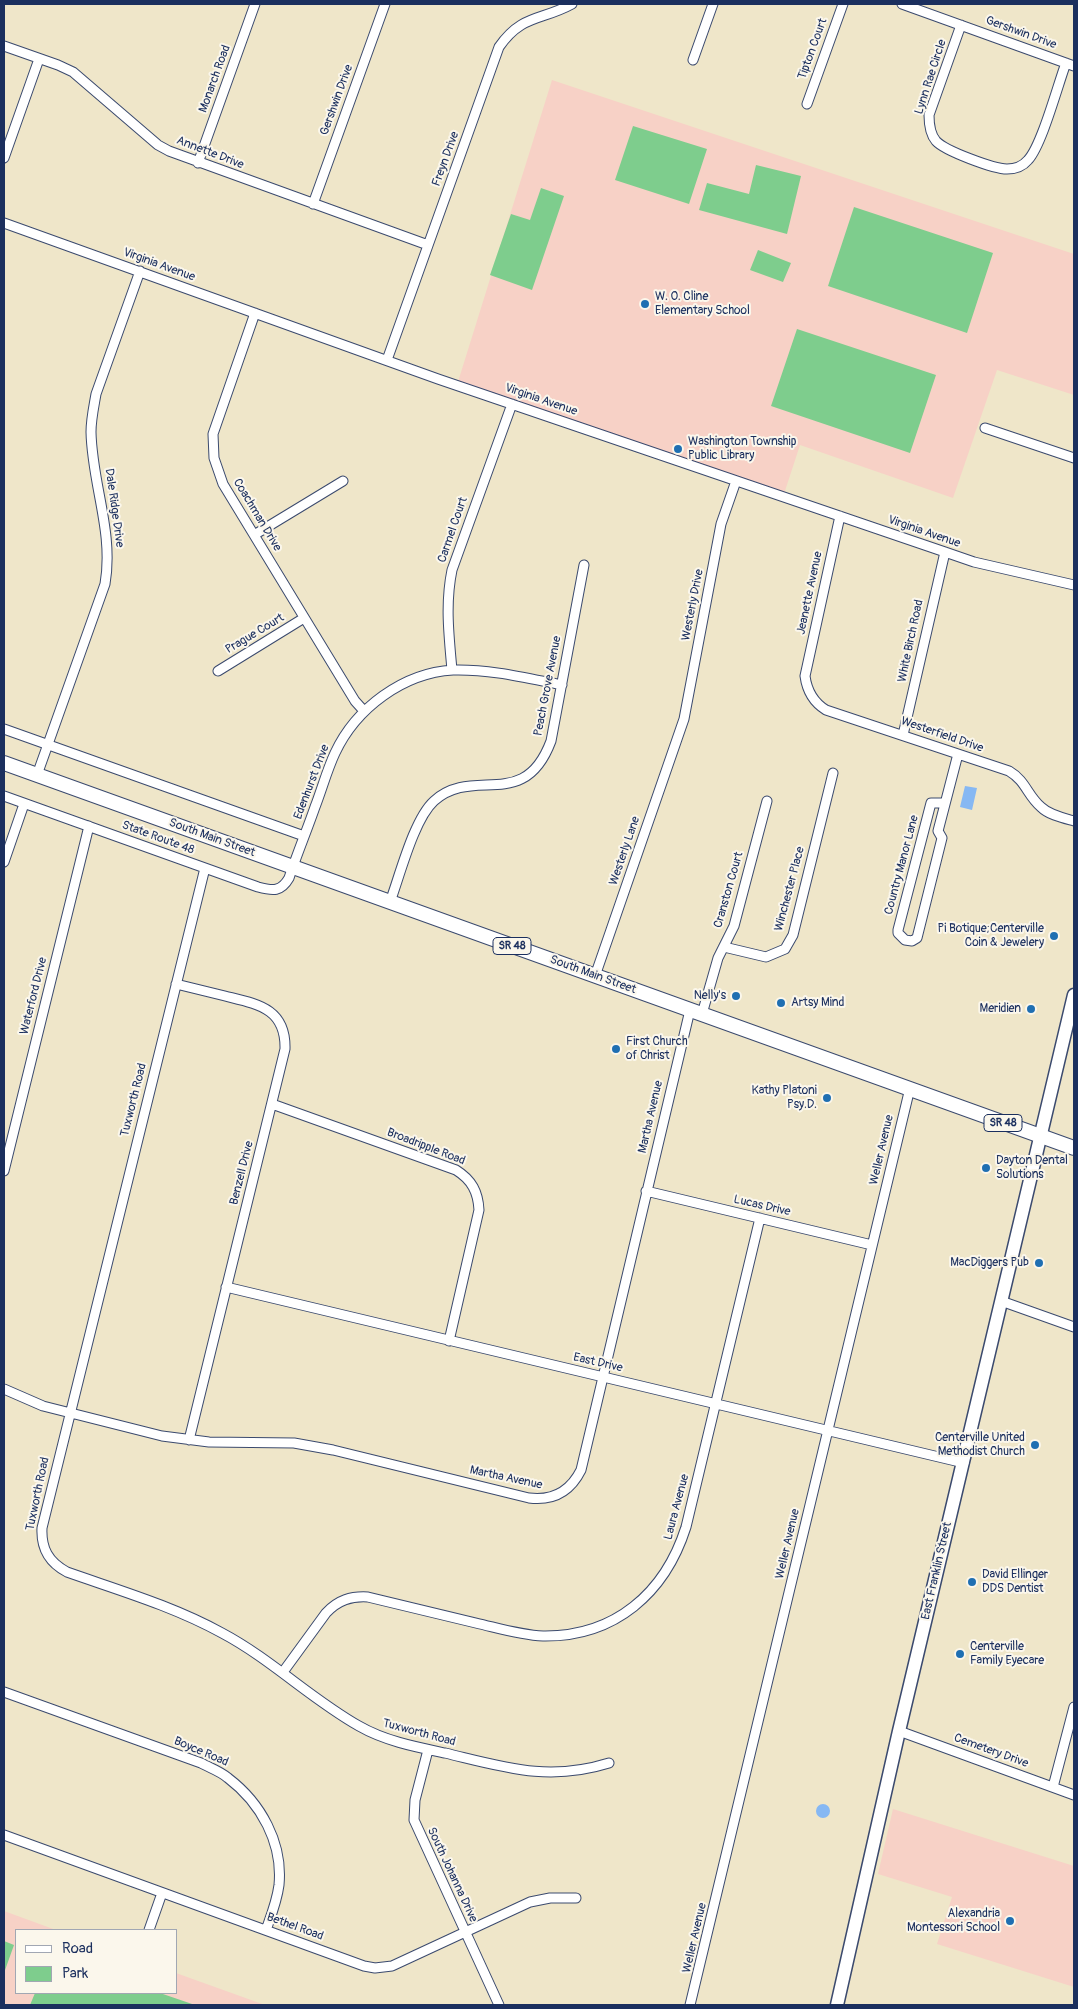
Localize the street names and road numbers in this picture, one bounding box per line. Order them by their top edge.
street label: Gershwin Drive [984,14,1058,52]
street label: Tipton Court [795,16,831,82]
street label: Lynn Rae Circle [912,38,950,116]
street label: Monarch Road [196,43,234,115]
street label: Gershwin Drive [318,63,356,137]
street label: Freyn Drive [429,130,463,188]
street label: Annette Drive [174,134,246,172]
street label: Virginia Avenue [121,245,197,285]
street label: Virginia Avenue [503,381,579,419]
street label: Dale Ridge Drive [101,468,127,548]
street label: Coachman Drive [230,476,284,554]
street label: Carmel Court [435,495,471,565]
street label: Virginia Avenue [886,513,962,551]
street label: Jeanette Avenue [794,550,826,636]
street label: Westerly Drive [679,568,707,642]
street label: White Birch Road [895,598,927,684]
street label: Prague Court [223,611,287,657]
street label: Peach Grove Avenue [531,635,565,737]
street label: Westerfield Drive [899,714,985,756]
street label: Edenhurst Drive [291,743,333,821]
street label: Country Manor Lane [882,814,922,916]
street label: Westerly Lane [606,815,644,887]
street label: South Main Street [167,816,257,860]
street label: State Route 48 [120,818,196,858]
street label: Winchester Place [772,845,808,933]
street label: Cranston Court [711,850,747,930]
road number: SR 48 [493,938,531,954]
street label: South Main Street [548,953,638,997]
street label: Waterford Drive [17,956,51,1036]
street label: Tuxworth Road [118,1062,150,1138]
street label: Martha Avenue [636,1079,666,1155]
street label: Weller Avenue [867,1114,897,1186]
road number: SR 48 [984,1114,1022,1132]
street label: Broadripple Road [385,1125,467,1169]
street label: Benzell Drive [227,1140,257,1206]
street label: Lucas Drive [732,1192,792,1220]
street label: East Drive [572,1350,624,1376]
street label: Tuxworth Road [23,1456,53,1532]
street label: Martha Avenue [468,1463,544,1493]
street label: Laura Avenue [661,1473,693,1541]
street label: Weller Avenue [773,1508,803,1580]
street label: East Franklin Street [919,1521,955,1621]
street label: Tuxworth Road [381,1716,457,1750]
street label: Cemetery Drive [952,1731,1030,1771]
street label: Boyce Road [172,1734,230,1770]
street label: South Johanna Drive [424,1825,480,1925]
street label: Weller Avenue [680,1902,710,1974]
street label: Bethel Road [265,1910,325,1944]

